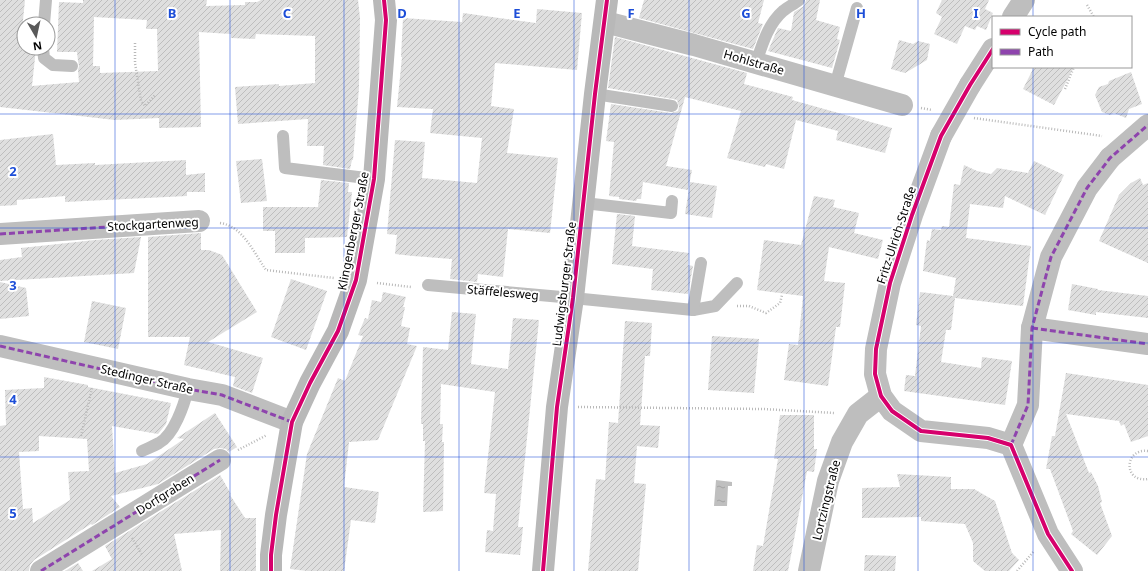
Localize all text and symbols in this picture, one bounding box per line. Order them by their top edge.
text: B [168,4,176,22]
text: C [283,4,291,22]
text: D [397,4,407,22]
text: E [513,4,521,22]
text: F [627,4,635,22]
text: G [741,4,751,22]
text: H [856,4,866,22]
text: I [973,4,979,22]
north arrow [16,16,56,56]
legend [992,16,1132,68]
text: Cycle path [1028,23,1086,40]
text: N [32,38,43,54]
text: Path [1028,43,1054,60]
street label: Hohlstraße [722,45,787,79]
text: 2 [9,162,17,180]
street label: Klingenberger Straße [333,170,373,292]
street label: Fritz-Ulrich-Straße [872,184,920,286]
street label: Stockgartenweg [107,213,199,235]
street label: Ludwigsburger Straße [548,221,580,347]
text: 3 [9,276,17,294]
street label: Stäffelesweg [466,280,540,304]
street label: Stedinger Straße [99,360,195,398]
text: 4 [9,390,17,408]
street label: Lortzingstraße [808,458,844,542]
street label: Dorfgraben [133,469,197,519]
text: 5 [9,504,17,522]

